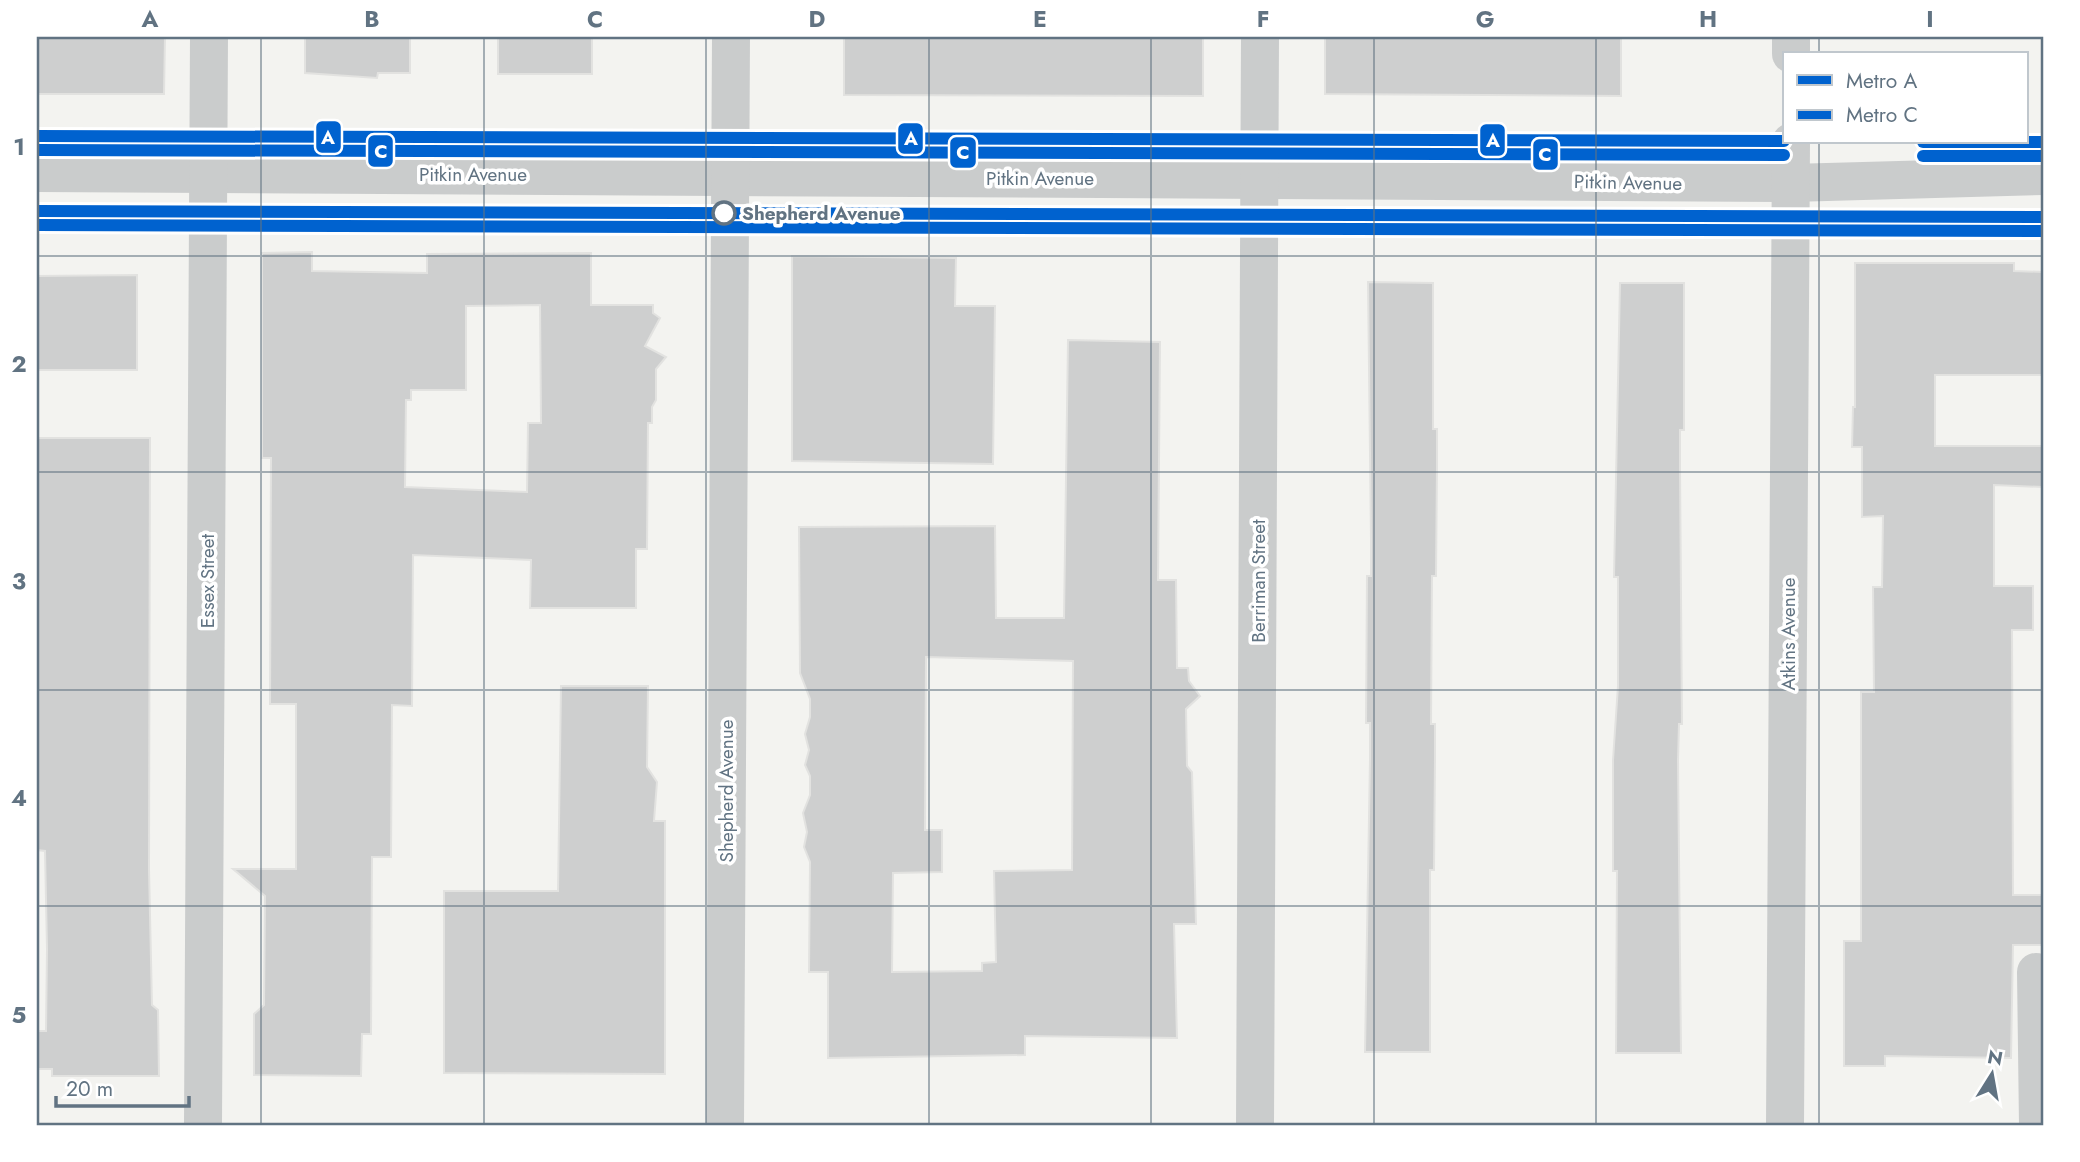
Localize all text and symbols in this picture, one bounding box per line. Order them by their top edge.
text: A [141,2,159,36]
text: B [364,2,380,36]
text: C [587,2,603,36]
text: D [809,2,826,36]
text: E [1033,2,1047,36]
text: F [1257,2,1269,36]
text: G [1476,2,1494,36]
text: H [1699,2,1717,36]
text: I [1926,2,1934,36]
legend [1783,52,2028,144]
text: Metro A [1846,66,1918,96]
text: Metro C [1846,100,1918,130]
line badge: A [315,120,342,154]
line badge: A [897,122,924,155]
line badge: A [1479,123,1506,157]
text: A [320,124,335,151]
text: A [903,125,918,152]
text: A [1485,127,1500,154]
text: 1 [13,130,25,164]
line badge: C [367,134,394,168]
line badge: C [949,136,977,169]
text: C [374,138,388,165]
line badge: C [1532,138,1559,171]
text: C [956,139,970,166]
text: C [1538,141,1552,168]
street label: Pitkin Avenue [419,161,527,188]
street label: Pitkin Avenue [986,165,1094,192]
street label: Pitkin Avenue [1574,168,1682,197]
place label: Shepherd Avenue [742,200,901,227]
marker: Shepherd Avenue [712,201,736,225]
text: 2 [11,347,27,381]
street label: Berriman Street [1245,519,1272,643]
street label: Essex Street [194,533,221,628]
text: 3 [12,564,26,598]
street label: Atkins Avenue [1775,577,1802,690]
street label: Shepherd Avenue [713,719,740,863]
text: 4 [11,781,27,815]
text: 5 [12,998,26,1032]
north arrow [1958,1040,2028,1110]
text: N [1985,1043,2005,1072]
scale bar [56,1064,189,1108]
text: 20 m [66,1074,113,1104]

